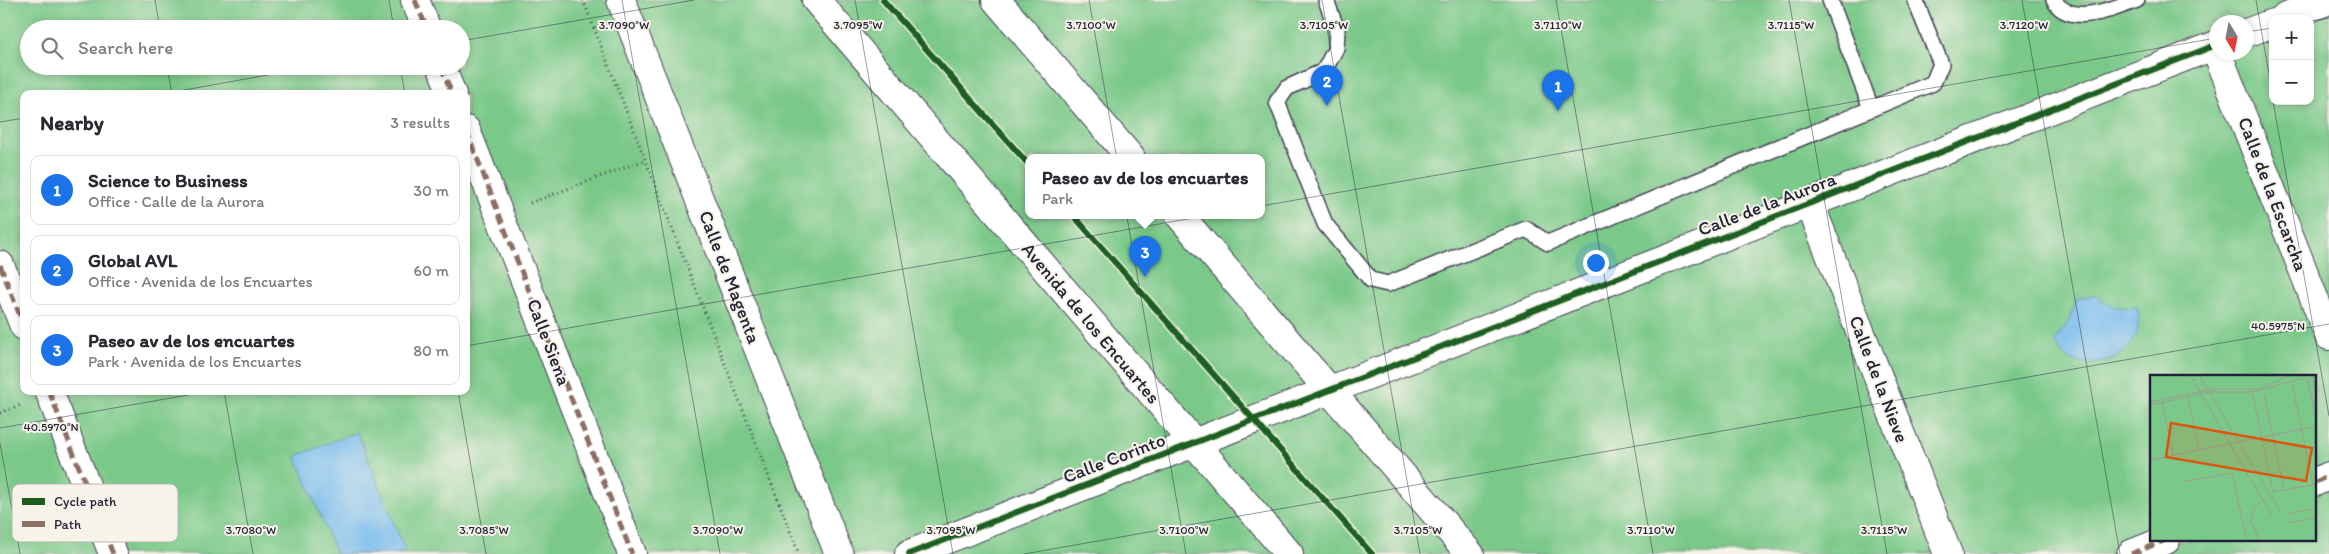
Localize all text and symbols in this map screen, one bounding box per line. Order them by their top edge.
north arrow [2209,15,2254,60]
map controls [2269,15,2314,105]
button: + [2269,15,2314,60]
text: 3.7090°W [599,18,649,32]
text: 3.7095°W [833,18,883,32]
text: 3.7100°W [1066,18,1116,32]
text: 3.7105°W [1300,18,1348,32]
text: 3.7110°W [1534,18,1582,32]
text: 3.7115°W [1768,18,1814,32]
text: 3.7120°W [2000,18,2048,32]
search box [20,20,470,75]
icon: search [38,34,66,62]
text: Search here [78,36,173,59]
button: − [2269,60,2314,105]
pin: 2 [1311,65,1343,106]
pin: 1 [1542,70,1574,111]
text: Nearby [40,110,104,135]
text: 3 results [390,113,450,132]
street label: Calle de la Escarcha [2233,114,2313,274]
popup [1025,154,1265,219]
text: Paseo av de los encuartes [1042,166,1248,189]
street label: Calle de la Aurora [1695,167,1839,241]
text: Science to Business [88,169,248,192]
text: 1 [53,181,61,200]
text: 30 m [413,181,449,200]
text: Park [1042,189,1073,208]
text: Office · Calle de la Aurora [88,192,265,211]
street label: Calle de Magenta [694,207,766,347]
pin: 3 [1129,236,1161,277]
street label: Avenida de los Encuartes [1017,238,1165,408]
text: Global AVL [88,249,177,272]
your location [1583,250,1609,276]
text: 2 [53,261,61,280]
text: 60 m [414,261,449,280]
text: Office · Avenida de los Encuartes [88,272,313,291]
street label: Calle Siena [522,295,576,389]
street label: Calle de la Nieve [1844,312,1914,446]
text: 40.5975°N [2251,319,2305,333]
text: Paseo av de los encuartes [88,329,295,352]
text: 3 [53,341,61,360]
text: 80 m [413,341,449,360]
text: Park · Avenida de los Encuartes [88,352,302,371]
inset map [2150,375,2316,542]
text: 40.5970°N [23,420,79,434]
street label: Calle Corinto [1059,428,1169,488]
legend [12,484,178,542]
text: Cycle path [54,493,117,510]
text: Path [54,516,81,533]
text: 3.7080°W [226,523,276,537]
text: 3.7085°W [459,523,509,537]
text: 3.7090°W [693,523,743,537]
text: 3.7095°W [926,523,976,537]
text: 3.7100°W [1159,523,1209,537]
text: 3.7105°W [1394,523,1442,537]
text: 3.7110°W [1627,523,1675,537]
text: 3.7115°W [1861,523,1907,537]

